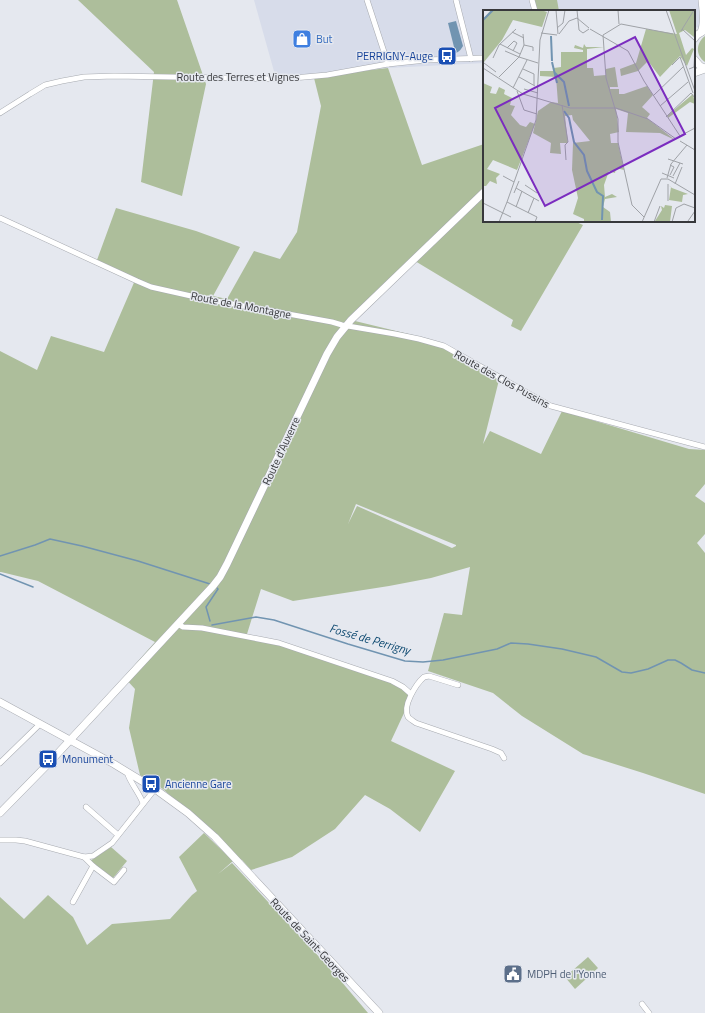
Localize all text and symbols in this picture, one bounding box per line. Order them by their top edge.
inset map [483,10,695,222]
shop icon: But [291,28,313,50]
place label: But [316,31,333,47]
bus stop icon: PERRIGNY-Auge [436,45,458,67]
place label: PERRIGNY-Auge [356,48,433,64]
street label: Route des Terres et Vignes [177,69,299,85]
street label: Route de la Montagne [190,287,293,323]
street label: Route des Clos Pussins [451,346,553,412]
street label: Route d'Auxerre [258,414,304,488]
water label: Fossé de Perrigny [327,618,414,660]
bus stop icon: Monument [37,748,59,770]
place label: Monument [62,751,113,767]
bus stop icon: Ancienne Gare [140,773,162,795]
place label: Ancienne Gare [165,776,232,792]
street label: Route de Saint-Georges [267,894,353,986]
public building icon: MDPH de l'Yonne [502,963,524,985]
place label: MDPH de l'Yonne [527,966,607,982]

